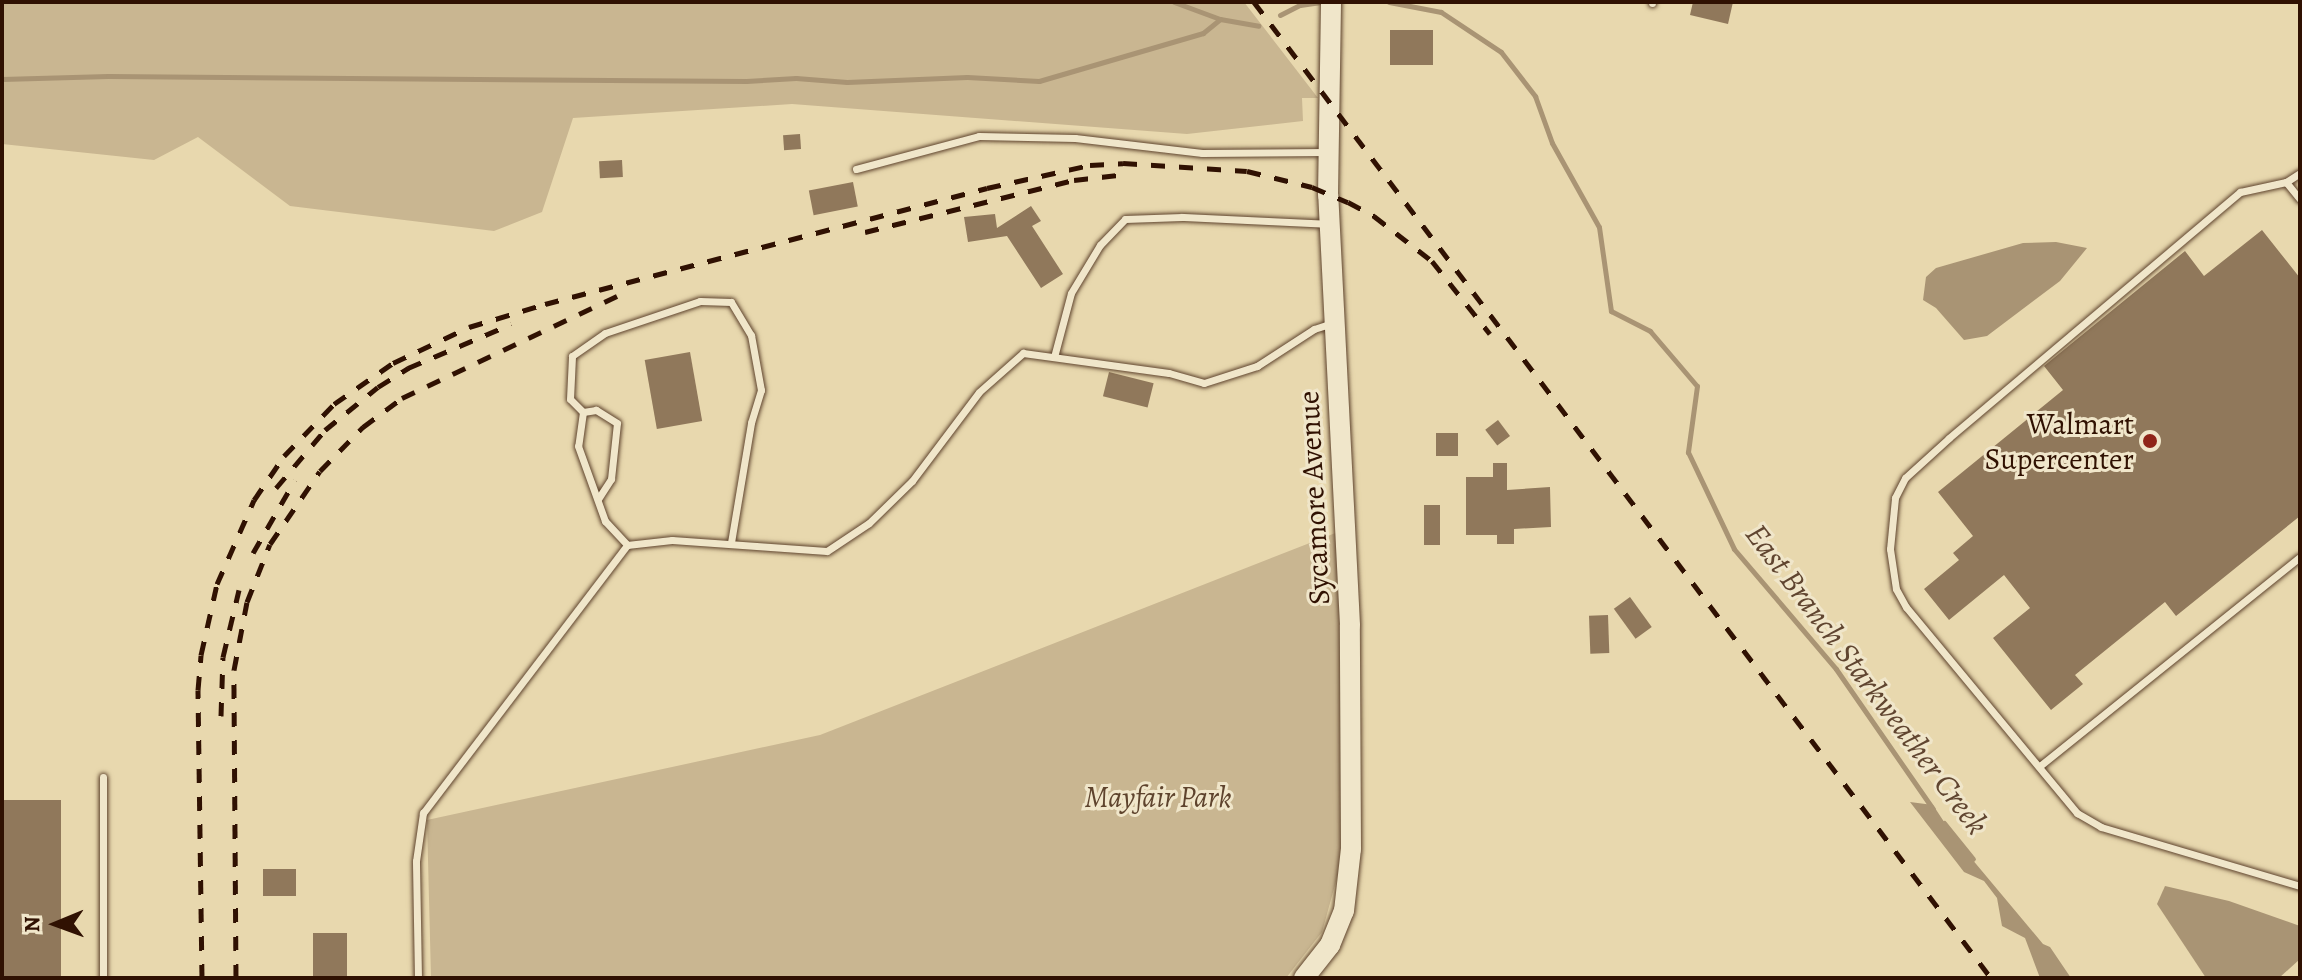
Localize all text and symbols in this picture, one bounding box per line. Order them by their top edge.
street label: Sycamore Avenue [1290,390,1338,606]
place label: Walmart Supercenter [1984,406,2134,476]
marker: Walmart Supercenter [2141,432,2159,450]
water label: East Branch Starkweather Creek [1737,516,1997,842]
park label: Mayfair Park [1084,779,1232,815]
north arrow [16,884,96,964]
text: N [17,916,47,933]

